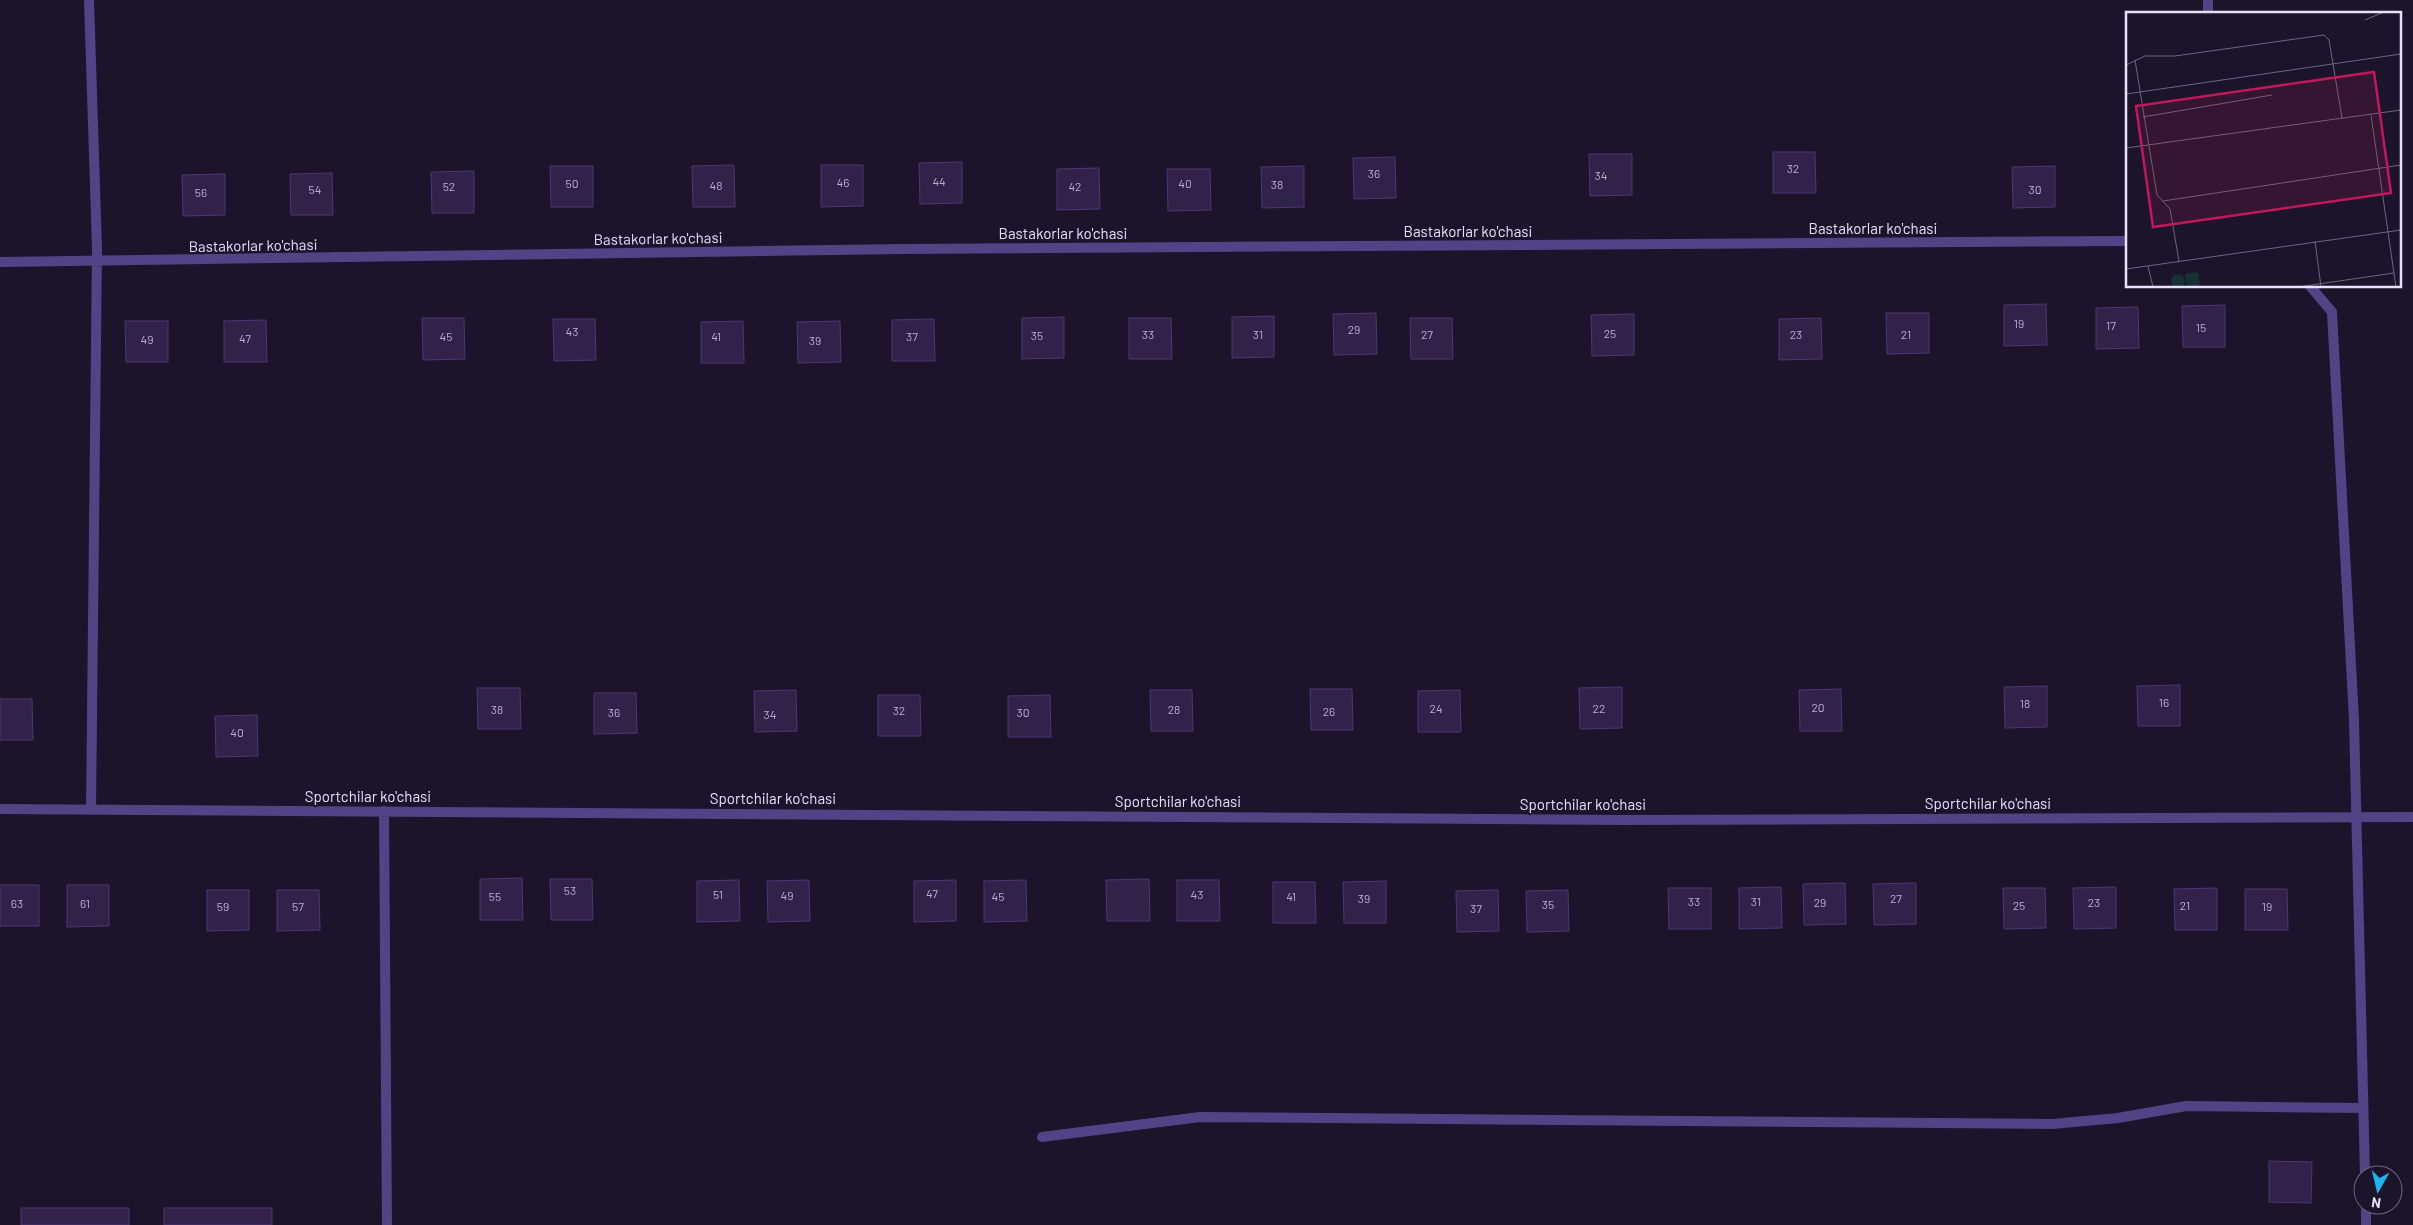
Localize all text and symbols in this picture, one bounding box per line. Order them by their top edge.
inset map [2126,12,2400,288]
house number: 32 [1787,161,1799,175]
house number: 36 [1368,166,1380,180]
house number: 34 [1595,168,1607,182]
house number: 44 [932,174,946,188]
house number: 46 [837,175,849,189]
house number: 50 [566,176,578,190]
house number: 40 [1178,176,1192,190]
house number: 38 [1271,177,1283,191]
house number: 48 [710,178,722,192]
house number: 52 [443,179,455,193]
house number: 42 [1068,179,1082,193]
house number: 54 [309,182,321,196]
house number: 30 [2029,182,2041,196]
house number: 56 [195,185,207,199]
street label: Bastakorlar ko'chasi [1809,219,1937,237]
street label: Bastakorlar ko'chasi [1404,222,1532,240]
street label: Bastakorlar ko'chasi [999,224,1127,242]
street label: Bastakorlar ko'chasi [593,228,723,248]
street label: Bastakorlar ko'chasi [188,235,318,255]
house number: 19 [2014,316,2024,330]
house number: 17 [2106,318,2116,332]
house number: 15 [2196,320,2206,334]
house number: 29 [1348,322,1360,336]
house number: 43 [566,324,578,338]
house number: 25 [1604,326,1616,340]
house number: 33 [1142,327,1154,341]
house number: 31 [1253,327,1263,341]
house number: 27 [1421,327,1433,341]
house number: 23 [1790,327,1802,341]
house number: 21 [1901,327,1911,341]
house number: 35 [1031,328,1043,342]
house number: 45 [440,329,452,343]
house number: 41 [711,329,721,343]
house number: 37 [906,329,918,343]
house number: 47 [239,331,251,345]
house number: 49 [141,332,153,346]
house number: 39 [809,333,821,347]
house number: 16 [2159,695,2169,709]
house number: 18 [2020,696,2030,710]
house number: 20 [1811,700,1825,714]
house number: 24 [1429,701,1443,715]
house number: 22 [1593,701,1605,715]
house number: 38 [491,702,503,716]
house number: 28 [1168,702,1180,716]
house number: 32 [893,703,905,717]
house number: 26 [1323,704,1335,718]
house number: 36 [608,705,620,719]
house number: 30 [1017,705,1029,719]
house number: 34 [764,707,776,721]
house number: 40 [230,725,244,739]
street label: Sportchilar ko'chasi [305,787,431,805]
street label: Sportchilar ko'chasi [710,789,836,807]
street label: Sportchilar ko'chasi [1115,792,1241,810]
street label: Sportchilar ko'chasi [1925,794,2051,812]
street label: Sportchilar ko'chasi [1520,795,1646,813]
house number: 53 [564,883,576,897]
house number: 47 [926,886,938,900]
house number: 51 [713,887,723,901]
house number: 43 [1191,887,1203,901]
house number: 49 [781,888,793,902]
house number: 55 [489,889,501,903]
house number: 45 [992,889,1004,903]
house number: 41 [1286,889,1296,903]
house number: 39 [1358,891,1370,905]
house number: 27 [1890,891,1902,905]
house number: 33 [1688,894,1700,908]
house number: 31 [1751,894,1761,908]
house number: 29 [1814,895,1826,909]
house number: 23 [2088,895,2100,909]
house number: 63 [11,896,23,910]
house number: 61 [80,896,90,910]
house number: 35 [1542,897,1554,911]
house number: 25 [2013,898,2025,912]
house number: 21 [2180,898,2190,912]
house number: 59 [217,899,229,913]
house number: 57 [292,899,304,913]
house number: 19 [2262,899,2272,913]
house number: 37 [1470,901,1482,915]
north arrow [2353,1165,2403,1215]
text: N [2370,1194,2382,1212]

